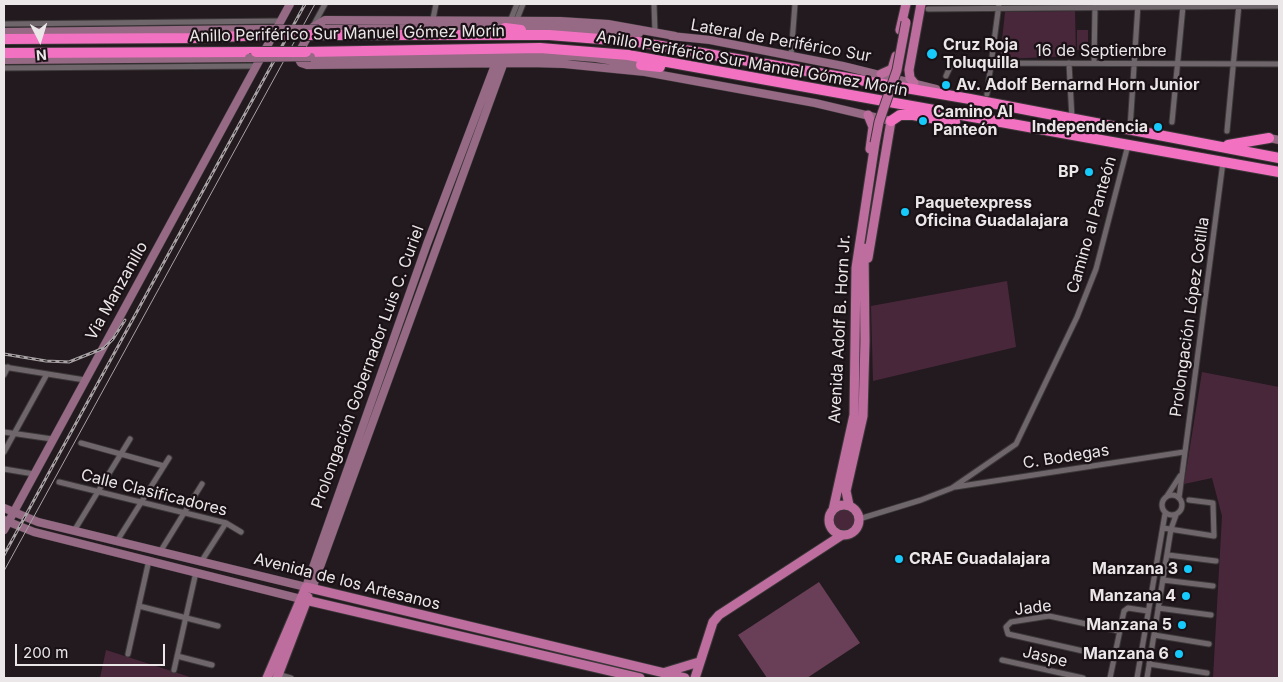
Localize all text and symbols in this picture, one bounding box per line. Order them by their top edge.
north arrow [15,15,65,65]
street label: Lateral de Periférico Sur [689,16,873,66]
street label: Anillo Periférico Sur Manuel Gómez Morín [189,22,505,46]
street label: Anillo Periférico Sur Manuel Gómez Morín [595,27,909,101]
place label: Cruz Roja Toluquilla [943,35,1019,73]
street label: 16 de Septiembre [1035,41,1167,61]
text: N [35,47,47,64]
marker: Cruz Roja Toluquilla [925,47,939,61]
place label: Av. Adolf Bernarnd Horn Junior [956,75,1199,95]
marker: Av. Adolf Bernarnd Horn Junior [940,79,952,91]
place label: Camino Al Panteón [933,102,1013,140]
marker: Camino Al Panteón [917,115,929,127]
place label: Independencia [1032,117,1148,137]
marker: Independencia [1152,121,1164,133]
street label: Camino al Panteón [1063,154,1121,296]
place label: BP [1058,162,1079,182]
marker: BP [1083,166,1095,178]
place label: Paquetexpress Oficina Guadalajara [915,193,1068,231]
marker: Paquetexpress Oficina Guadalajara [899,206,911,218]
street label: Prolongación López Cotilla [1166,216,1214,418]
street label: Prolongación Gobernador Luis C. Curiel [308,223,428,511]
street label: Avenida Adolf B. Horn Jr. [825,234,855,424]
street label: Via Manzanillo [82,238,152,344]
street label: C. Bodegas [1021,441,1111,473]
street label: Calle Clasificadores [79,466,229,520]
place label: CRAE Guadalajara [909,549,1050,569]
street label: Avenida de los Artesanos [252,550,442,614]
marker: CRAE Guadalajara [893,553,905,565]
place label: Manzana 3 [1092,559,1178,579]
marker: Manzana 3 [1182,563,1194,575]
place label: Manzana 4 [1090,586,1176,606]
marker: Manzana 4 [1180,590,1192,602]
street label: Jade [1013,596,1053,620]
place label: Manzana 5 [1086,615,1172,635]
marker: Manzana 5 [1176,619,1188,631]
scale bar [18,634,168,666]
text: 200 m [23,643,68,662]
street label: Jaspe [1021,643,1069,671]
place label: Manzana 6 [1083,644,1169,664]
marker: Manzana 6 [1173,648,1185,660]

